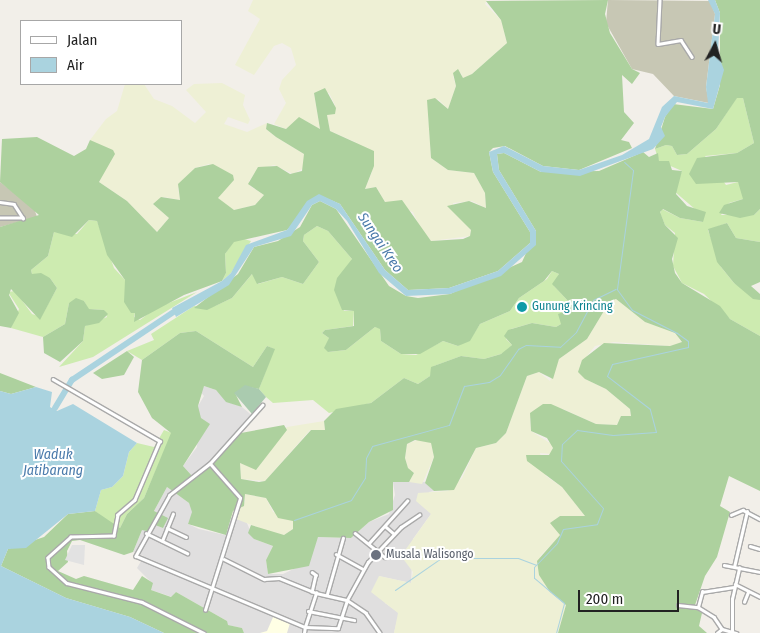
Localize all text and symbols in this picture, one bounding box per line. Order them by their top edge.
legend [20,20,182,85]
north arrow [690,20,740,70]
text: U [712,21,722,38]
text: Jalan [67,31,97,49]
text: Air [67,56,84,74]
water label: Sungai Kreo [354,210,406,276]
place label: Gunung Krincing [532,300,613,314]
marker: Gunung Krincing [516,301,528,313]
water label: Waduk Jatibarang [23,447,83,480]
place label: Musala Walisongo [386,548,474,562]
marker: Musala Walisongo [370,549,382,561]
scale bar [580,580,681,612]
text: 200 m [586,590,623,608]

